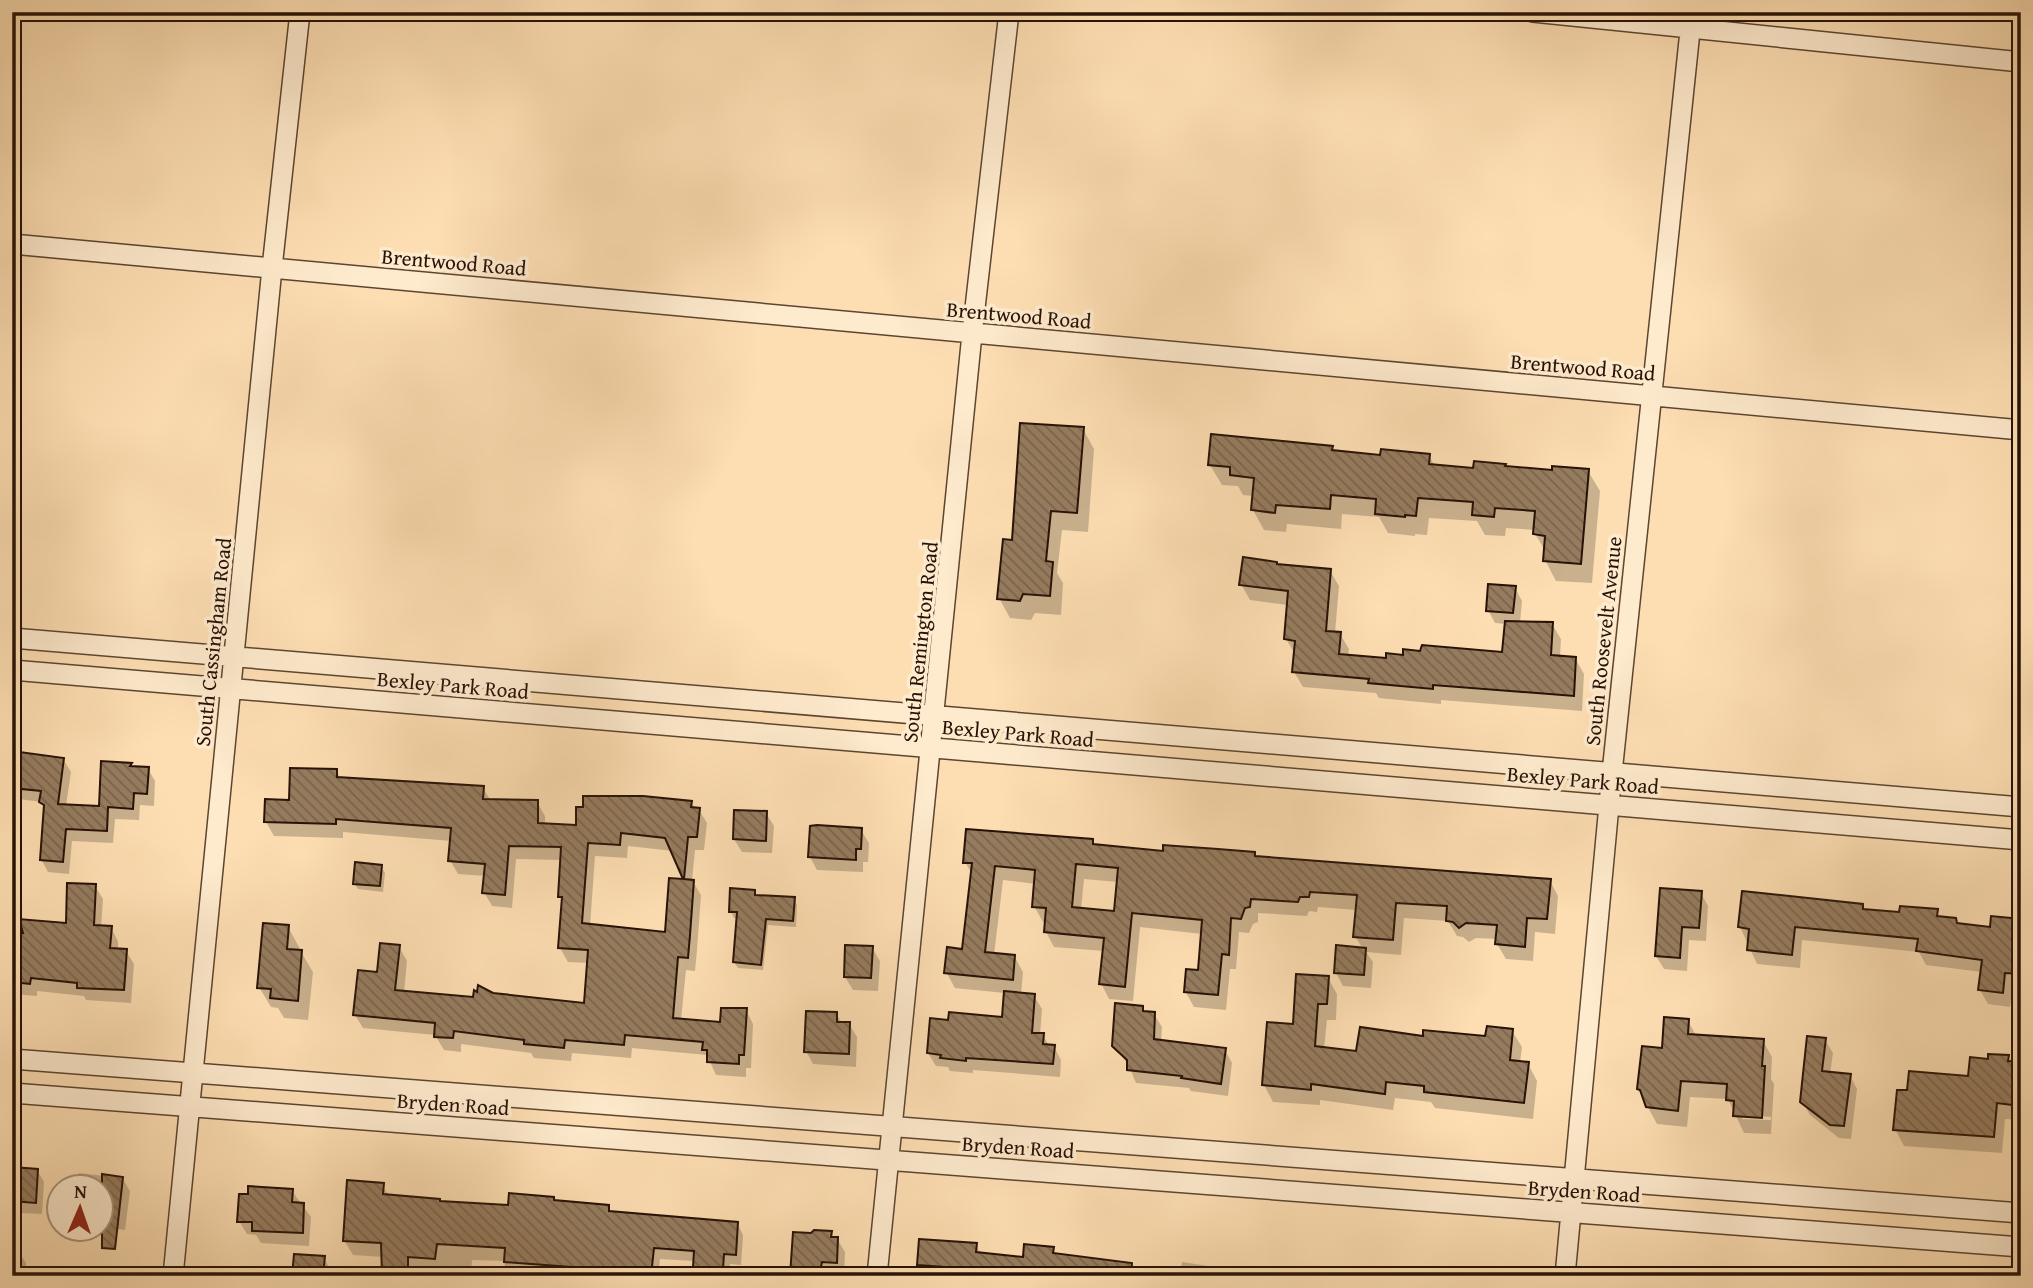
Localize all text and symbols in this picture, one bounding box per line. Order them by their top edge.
street label: Brentwood Road [380,240,528,284]
street label: Brentwood Road [945,293,1093,337]
street label: Brentwood Road [1509,345,1657,389]
street label: South Cassingham Road [187,535,239,748]
street label: South Roosevelt Avenue [1577,535,1629,747]
street label: South Remington Road [894,539,946,744]
street label: Bexley Park Road [376,663,531,707]
street label: Bexley Park Road [941,711,1096,755]
street label: Bexley Park Road [1506,758,1661,802]
street label: Bryden Road [396,1085,511,1123]
street label: Bryden Road [961,1128,1076,1166]
north arrow [46,1172,116,1242]
street label: Bryden Road [1527,1172,1642,1210]
text: N [74,1177,88,1205]

